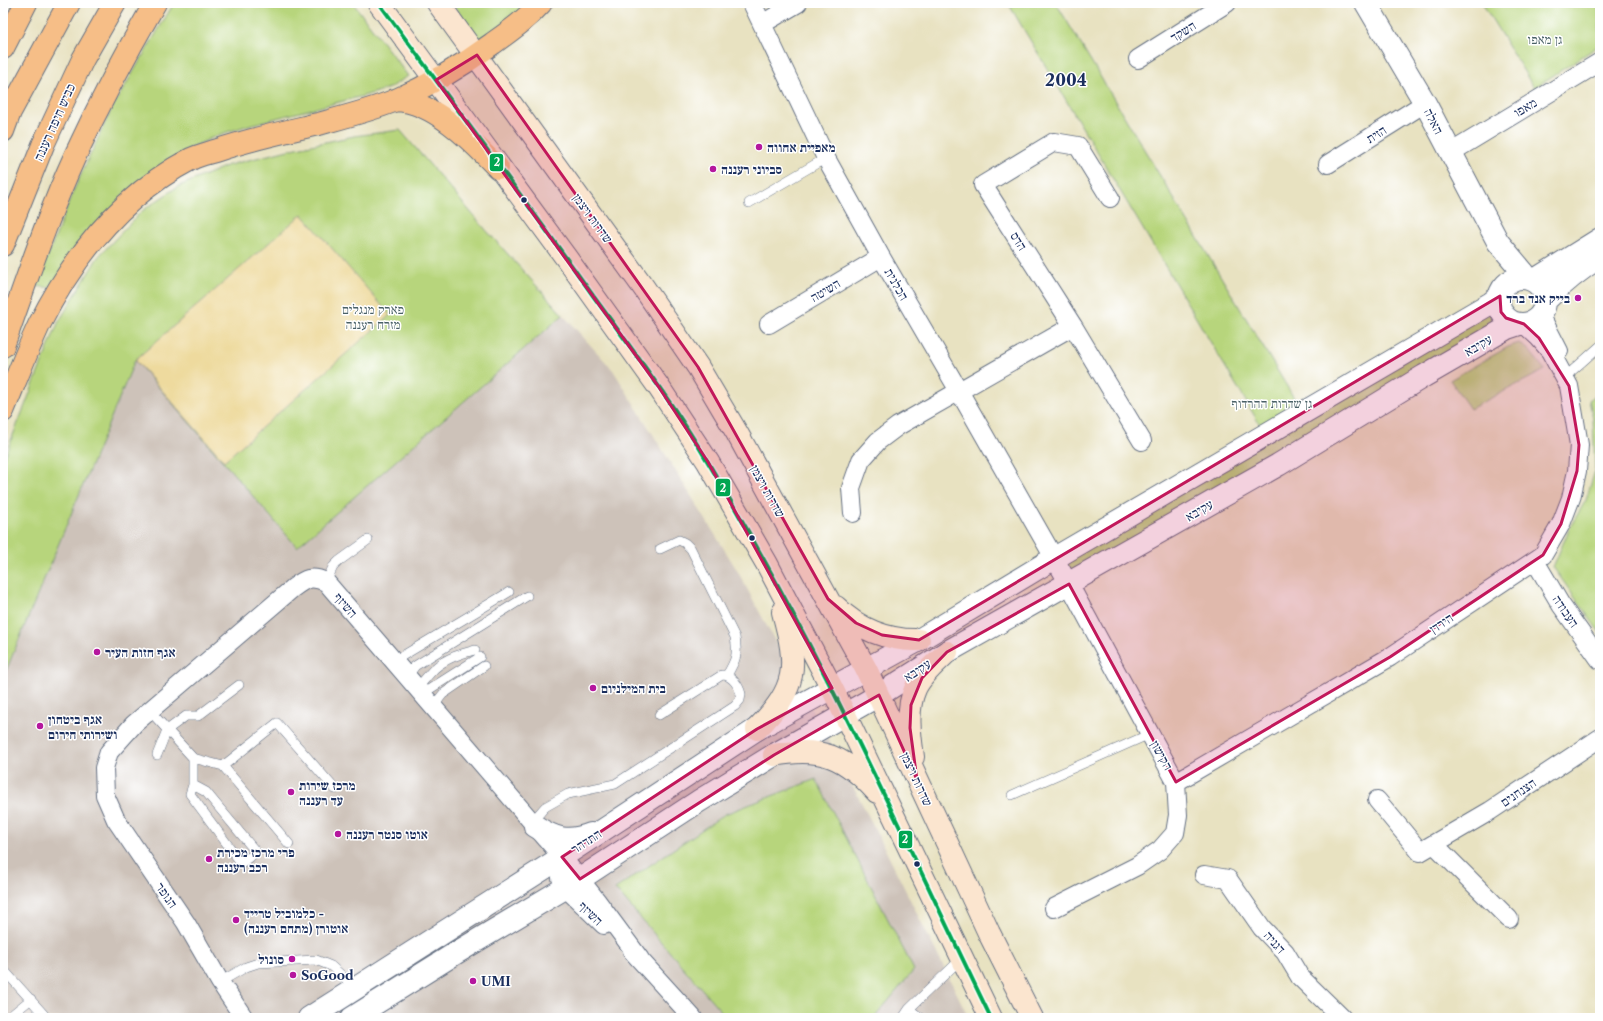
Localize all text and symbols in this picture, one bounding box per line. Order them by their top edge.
street label: השקד [1167,17,1199,45]
park label: גן מאפו [1528,31,1562,47]
district label: 2004 [1045,70,1087,90]
street label: כביש חיפה רעננה [30,81,78,163]
street label: מאפו [1511,94,1539,120]
street label: האלה [1421,105,1447,137]
street label: הזית [1363,122,1389,146]
place label: מאפיית אחווה [767,139,835,155]
marker: מאפיית אחווה [754,142,764,152]
line badge: 2 [489,153,504,172]
text: 2 [494,155,501,169]
place label: סביוני רעננה [721,161,782,177]
marker: סביוני רעננה [708,164,718,174]
street label: שדרות ויצמן [570,190,616,246]
unlabelled marker [519,195,529,205]
street label: הדס [1007,229,1031,253]
street label: הכלנית [881,265,913,303]
street label: השיטה [807,275,843,305]
place label: בייק אנד ברד [1506,290,1570,306]
marker: בייק אנד ברד [1573,293,1583,303]
park label: פארק מנגלים מזרח רעננה [342,301,404,332]
street label: עקיבא [1461,331,1495,359]
park label: גן שדרות ההרדוף [1232,395,1312,411]
street label: שדרות ויצמן [747,462,789,520]
line badge: 2 [715,478,731,497]
text: 2 [720,481,727,495]
street label: עקיבא [1182,496,1216,524]
unlabelled marker [747,533,757,543]
street label: השיזף [331,589,361,621]
street label: העבודה [1549,592,1583,630]
street label: הירדן [1426,609,1456,637]
place label: אגף חזות העיר [105,644,176,660]
marker: אגף חזות העיר [92,647,102,657]
street label: עקיבא [900,655,934,685]
place label: בית המילניום [601,680,666,696]
marker: בית המילניום [588,683,598,693]
place label: אגף ביטחון ושירותי חירום [48,711,118,742]
marker: אגף ביטחון ושירותי חירום [35,721,45,731]
street label: הקישון [1147,737,1177,773]
street label: שדרות ויצמן [898,750,936,808]
street label: הצנחנים [1497,774,1539,810]
place label: מרכז שירות עד רעננה [299,777,356,808]
marker: מרכז שירות עד רעננה [286,787,296,797]
street label: התדהר [568,825,604,857]
place label: אוטו סנטר רעננה [346,826,428,842]
marker: אוטו סנטר רעננה [333,829,343,839]
line badge: 2 [898,830,913,849]
text: 2 [902,832,909,846]
place label: פרי מרכז מכירת רכב רעננה [217,844,295,875]
marker: פרי מרכז מכירת רכב רעננה [204,854,214,864]
unlabelled marker [912,859,922,869]
street label: הנופר [153,879,182,911]
street label: השיזף [575,898,607,929]
place label: כלמוביל טרייד - אוטורן (מתחם רעננה) [244,905,348,936]
marker: כלמוביל טרייד - אוטורן (מתחם רעננה) [231,915,241,925]
street label: דגניה [1261,927,1289,957]
place label: סונול [258,951,284,967]
marker: סונול [287,954,297,964]
place label: SoGood [301,967,354,983]
marker: SoGood [288,970,298,980]
place label: UMI [481,973,511,989]
marker: UMI [468,976,478,986]

